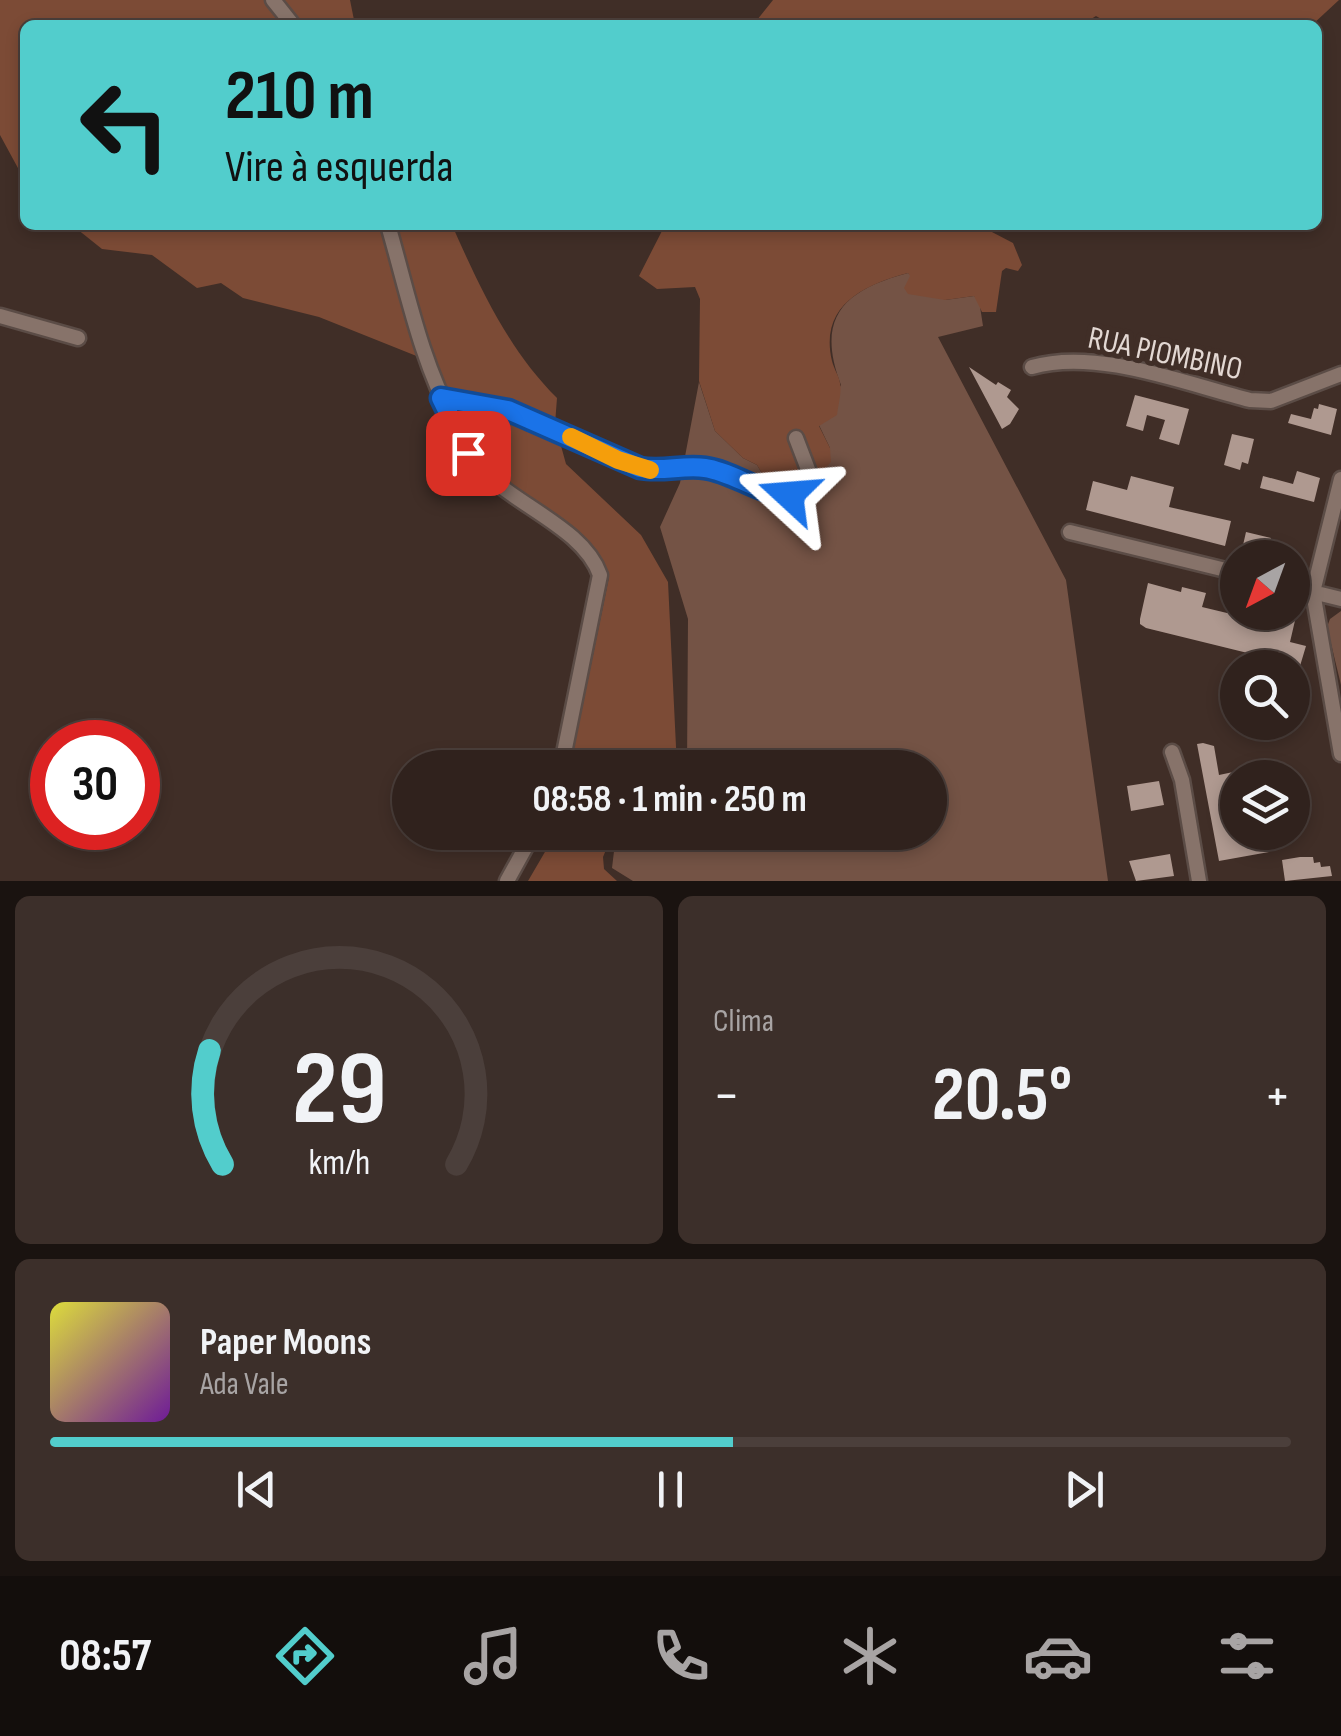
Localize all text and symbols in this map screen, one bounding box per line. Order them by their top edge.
text: 210 m [225,55,374,139]
icon: left [60,60,190,190]
text: Vire à esquerda [225,140,454,195]
street label: RUA PIOMBINO [1084,319,1246,389]
pin [426,411,511,496]
icon: arrive [441,426,496,481]
position arrow [737,443,841,547]
north arrow [1220,540,1310,630]
map controls [1220,540,1310,850]
button: search [1220,650,1310,740]
speed limit sign: 30 [30,720,160,850]
button: layers [1220,760,1310,850]
text: 08:58 · 1 min · 250 m [532,777,807,822]
text: Clima [713,1002,774,1041]
text: 29 [292,1028,386,1153]
text: 20.5° [932,1051,1072,1142]
text: − [713,1063,740,1130]
text: + [1264,1063,1291,1130]
text: km/h [308,1142,370,1185]
text: Paper Moons [200,1320,371,1365]
text: Ada Vale [200,1365,289,1404]
icon: previous [229,1462,284,1517]
icon: pause [643,1462,698,1517]
icon: next [1057,1462,1112,1517]
icon: directions [270,1621,340,1691]
icon: music [458,1621,528,1691]
icon: phone [646,1621,716,1691]
icon: climate [835,1621,905,1691]
icon: car [1023,1621,1093,1691]
icon: filters [1212,1621,1282,1691]
text: 08:57 [59,1629,151,1684]

